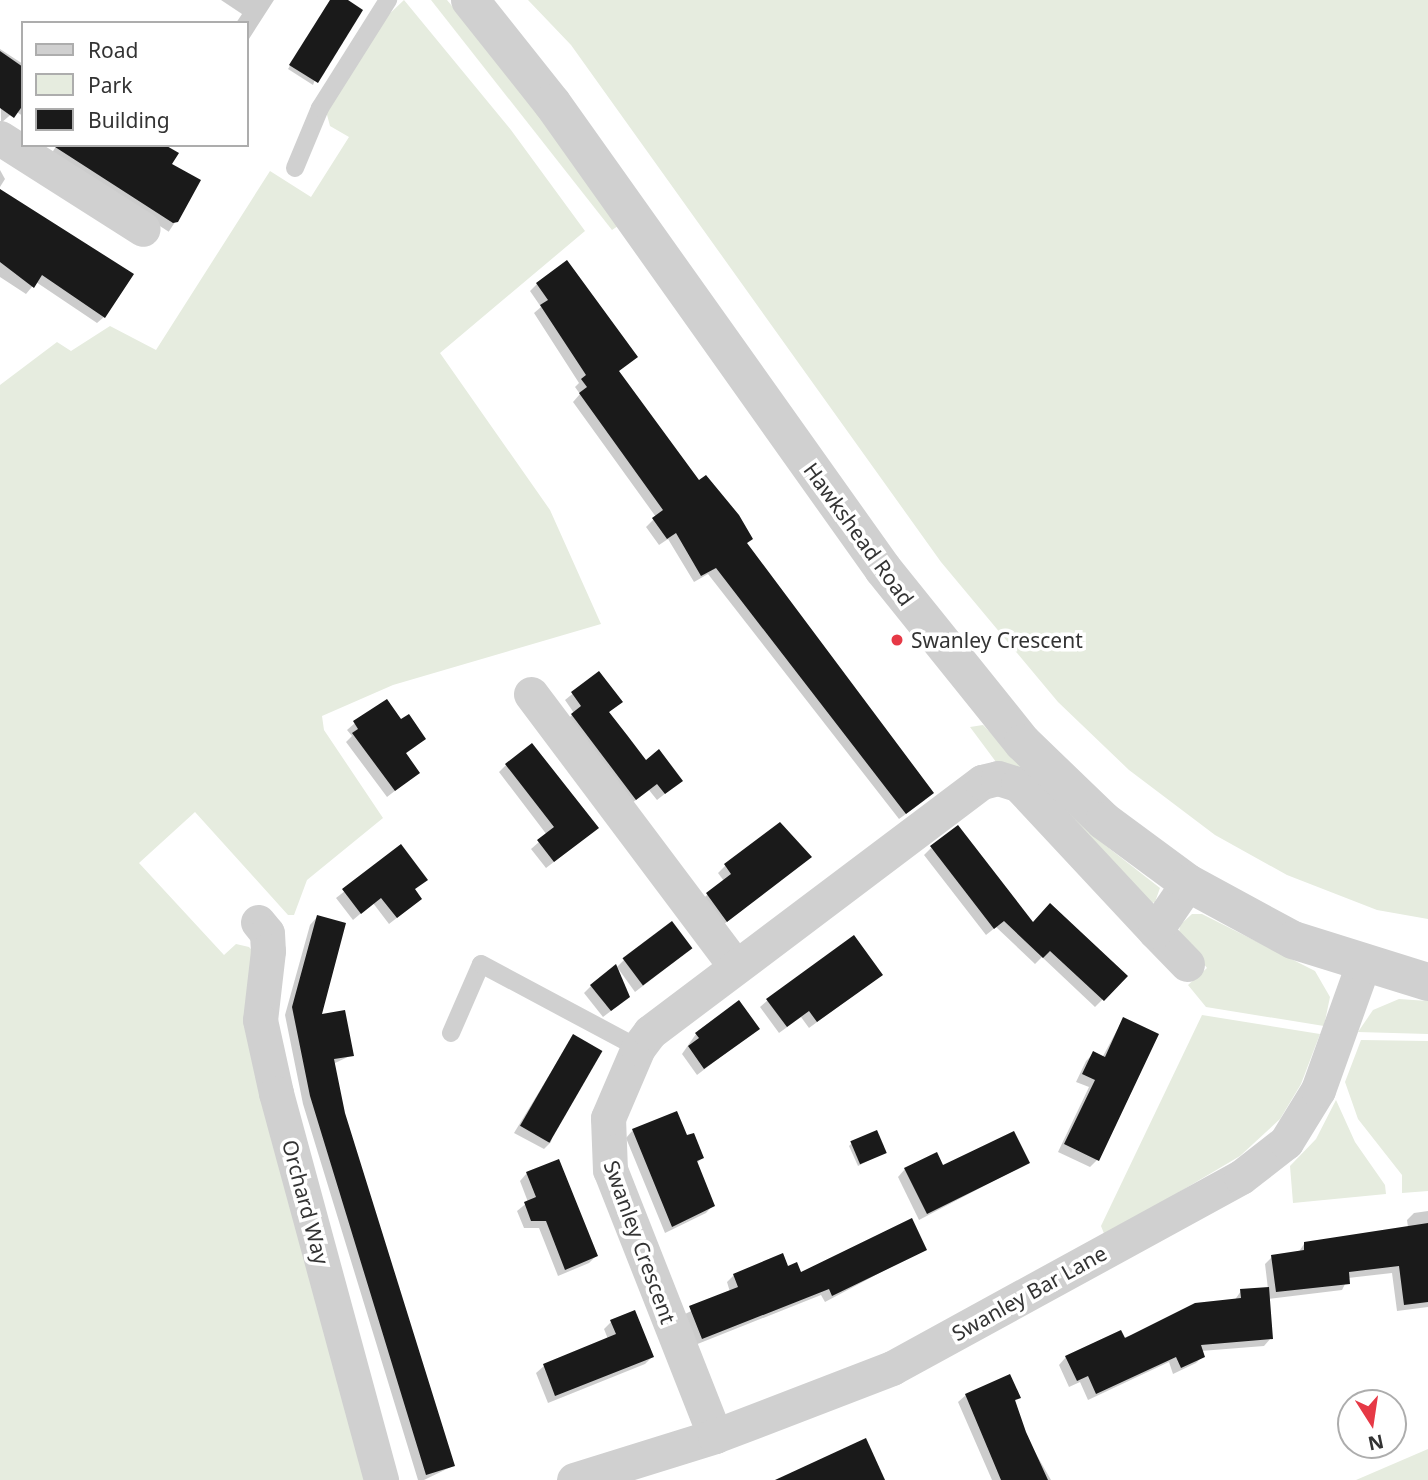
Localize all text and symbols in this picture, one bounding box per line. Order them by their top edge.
legend [21,21,248,147]
text: Road [88,36,138,64]
text: Park [88,71,132,99]
text: Building [88,106,170,134]
street label: Hawkshead Road [799,458,919,610]
place label: Swanley Crescent [911,627,1083,653]
marker: Swanley Crescent [889,632,905,648]
street label: Orchard Way [277,1137,335,1267]
street label: Swanley Crescent [599,1157,681,1327]
street label: Swanley Bar Lane [947,1240,1111,1346]
north arrow [1337,1389,1407,1459]
text: N [1366,1428,1386,1457]

